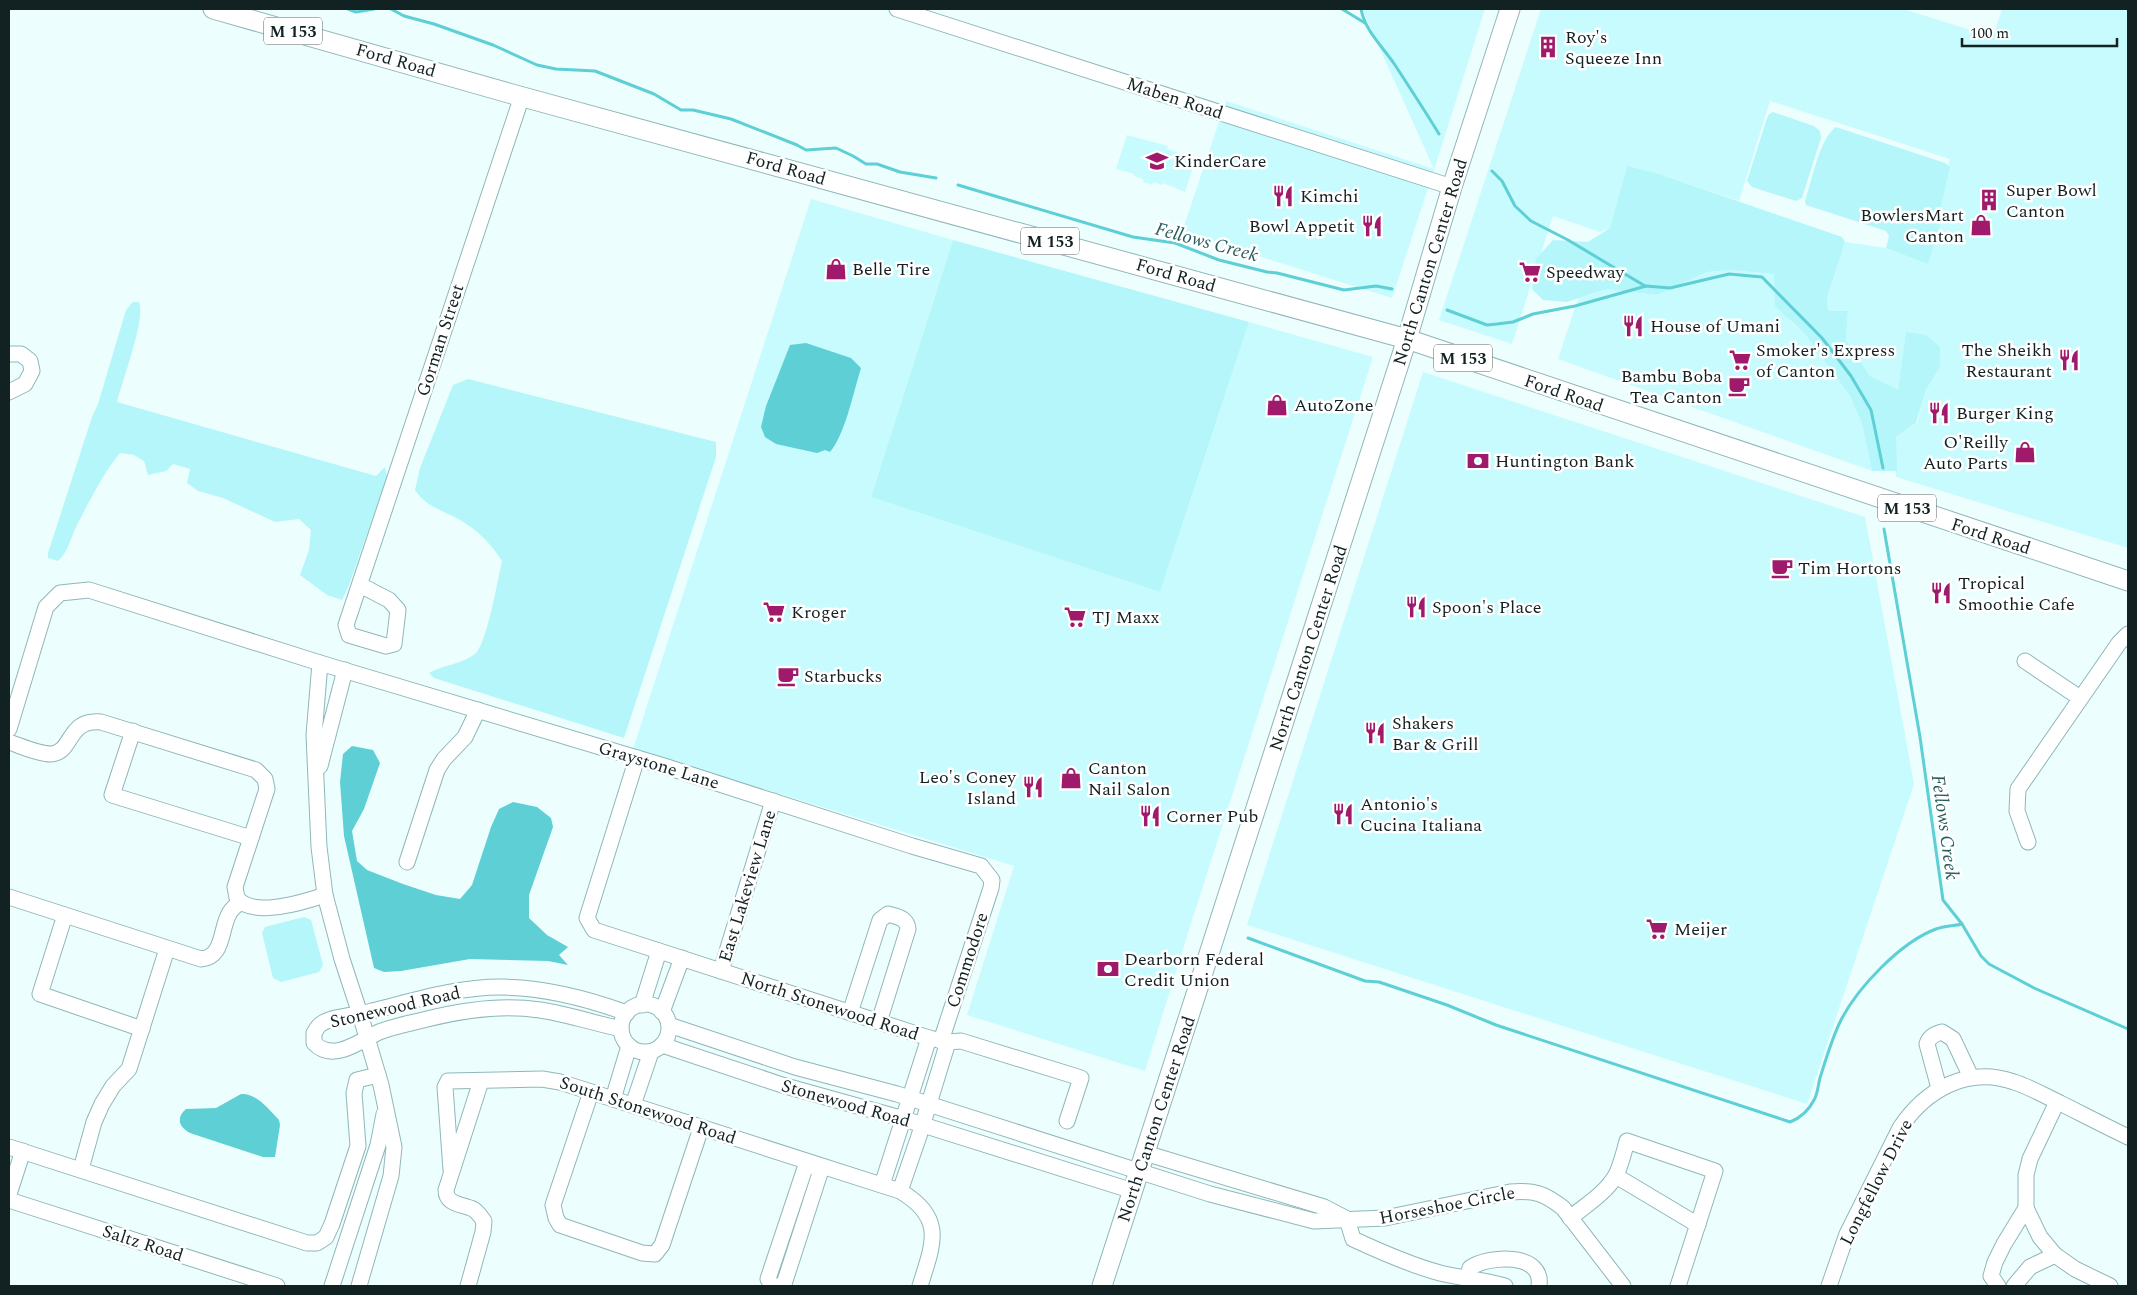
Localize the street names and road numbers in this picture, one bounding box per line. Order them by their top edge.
road number: M 153 [264,18,322,44]
street label: Ford Road [352,36,439,85]
street label: Maben Road [1123,70,1227,127]
street label: Ford Road [742,144,829,193]
street label: North Canton Center Road [1386,155,1475,369]
road number: M 153 [1021,228,1079,255]
street label: Ford Road [1132,251,1219,300]
street label: Gorman Street [410,280,471,400]
road number: M 153 [1434,344,1492,372]
street label: Ford Road [1520,367,1607,420]
road number: M 153 [1878,494,1936,522]
street label: Ford Road [1947,511,2034,562]
street label: North Canton Center Road [1262,541,1355,755]
street label: Graystone Lane [595,734,723,797]
street label: East Lakeview Lane [711,807,783,966]
street label: Commodore [939,909,996,1012]
street label: North Stonewood Road [737,965,922,1048]
street label: Stonewood Road [327,979,463,1036]
street label: North Canton Center Road [1110,1012,1203,1226]
street label: South Stonewood Road [556,1069,740,1152]
street label: Stonewood Road [778,1072,914,1135]
street label: Longfellow Drive [1833,1114,1920,1250]
street label: Horseshoe Circle [1377,1179,1517,1232]
street label: Saltz Road [99,1218,187,1269]

